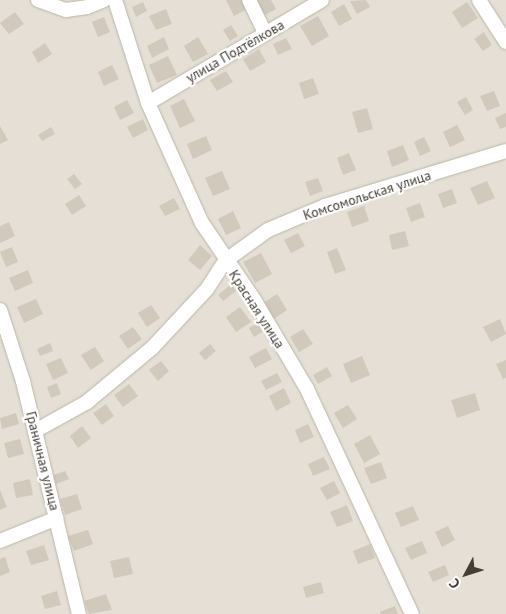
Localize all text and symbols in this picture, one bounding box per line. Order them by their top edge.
street label: улица Подтёлкова [183,16,287,86]
street label: Комсомольская улица [301,166,433,224]
street label: Красная улица [225,267,289,351]
street label: Граничная улица [23,410,63,512]
north arrow [441,549,491,599]
text: С [445,575,464,592]

